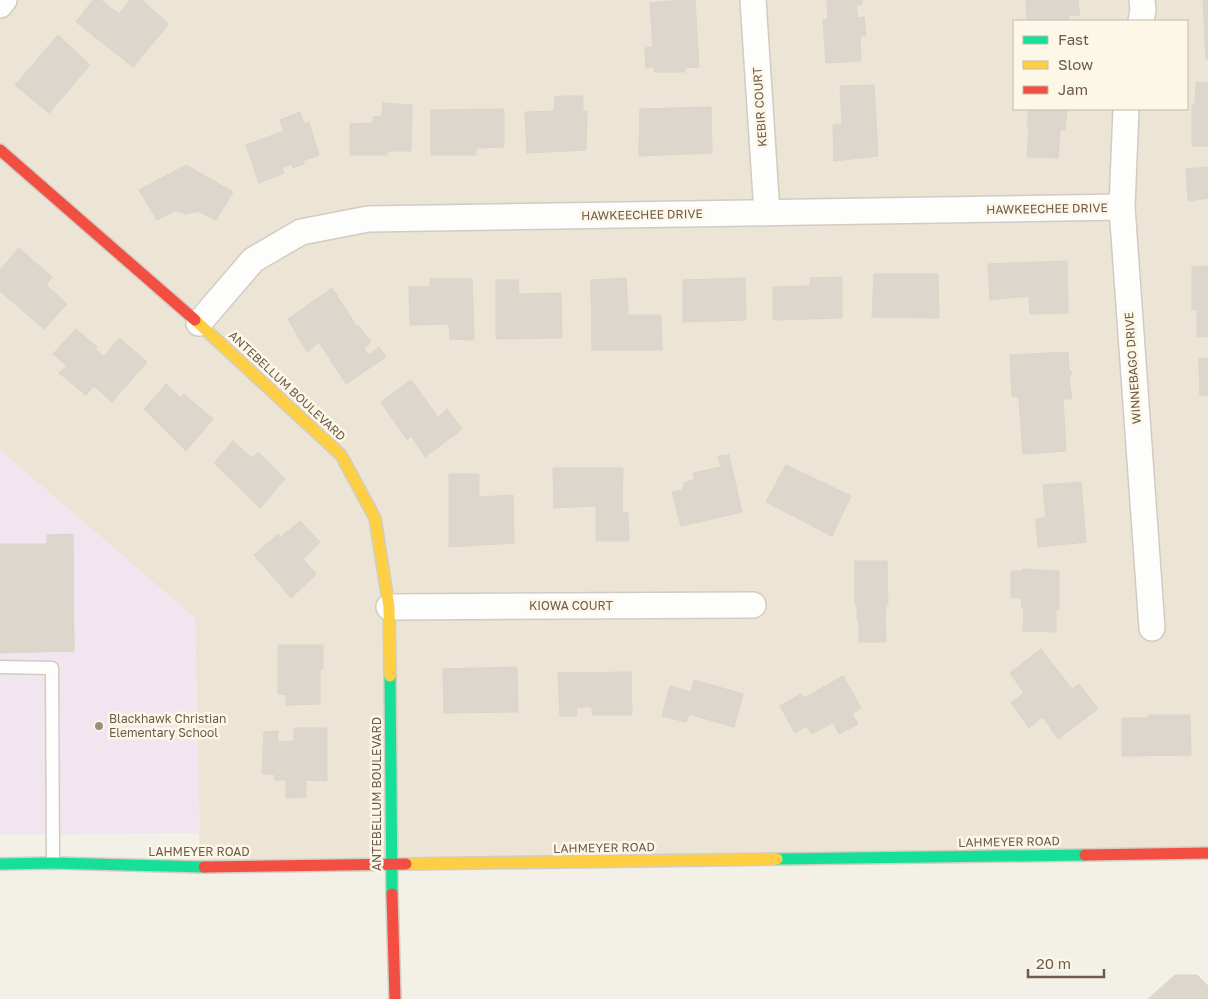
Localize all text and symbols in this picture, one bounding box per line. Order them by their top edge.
legend [1013,20,1188,110]
text: Fast [1058,30,1089,48]
text: Slow [1058,55,1093,73]
street label: KEBIR COURT [749,66,770,147]
text: Jam [1058,80,1088,98]
street label: HAWKEECHEE DRIVE [986,200,1108,217]
street label: HAWKEECHEE DRIVE [581,206,703,223]
street label: WINNEBAGO DRIVE [1121,311,1144,425]
street label: ANTEBELLUM BOULEVARD [226,328,349,444]
street label: KIOWA COURT [529,598,614,613]
place label: Blackhawk Christian Elementary School [109,711,227,740]
street label: ANTEBELLUM BOULEVARD [369,717,384,871]
marker: Blackhawk Christian Elementary School [93,720,105,732]
street label: LAHMEYER ROAD [958,833,1060,850]
street label: LAHMEYER ROAD [553,839,655,856]
street label: LAHMEYER ROAD [148,844,250,859]
scale bar [1028,946,1104,978]
text: 20 m [1036,954,1071,972]

